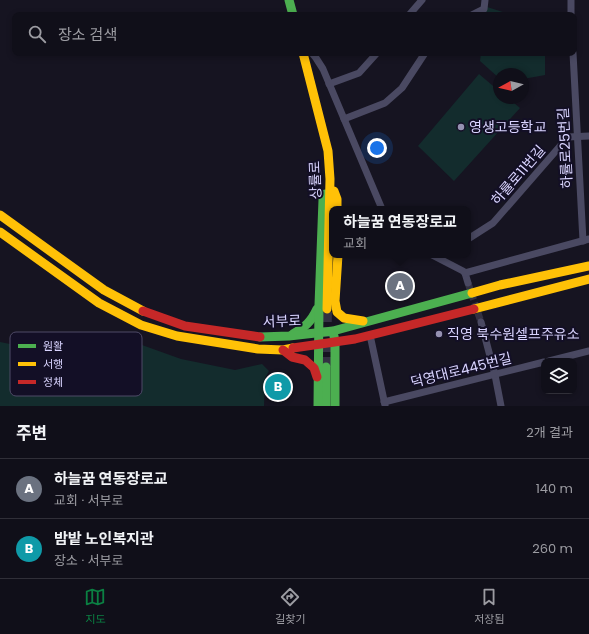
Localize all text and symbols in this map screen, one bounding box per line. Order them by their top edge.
search box [12,12,577,56]
icon: search [26,23,48,45]
text: 장소 검색 [58,24,117,45]
north arrow [493,68,529,104]
street label: 하률로25번길 [553,107,577,189]
place label: 영생고등학교 [469,117,546,137]
marker: 영생고등학교 [456,122,466,132]
your location [367,138,387,158]
street label: 하률로11번길 [486,141,550,209]
street label: 상률로 [304,160,326,200]
popup [329,206,471,258]
text: 하늘꿈 연동장로교 [343,211,457,232]
text: 교회 [343,234,367,253]
pin: A [387,271,413,301]
street label: 서부로 [262,310,302,332]
place label: 직영 북수원셀프주유소 [447,324,580,344]
marker: 직영 북수원셀프주유소 [434,329,444,339]
legend [10,332,142,396]
text: 원활 [43,338,63,354]
street label: 덕영대로445번길 [408,348,514,392]
text: 서행 [43,356,63,372]
map controls [541,358,577,394]
button: layers [541,358,577,394]
pin: B [265,372,291,402]
text: 정체 [43,374,63,390]
text: 주변 [16,421,47,445]
text: 2개 결과 [526,423,573,442]
text: 하늘꿈 연동장로교 [54,468,168,489]
text: A [24,479,34,498]
text: 140 m [536,479,573,498]
text: 교회 · 서부로 [54,491,124,510]
text: 밤밭 노인복지관 [54,528,154,549]
text: B [25,539,33,558]
text: 260 m [532,539,573,558]
text: 장소 · 서부로 [54,551,124,570]
tab: 지도 [84,586,106,628]
tab: 길찾기 [275,586,306,628]
tab: 저장됨 [474,586,505,628]

